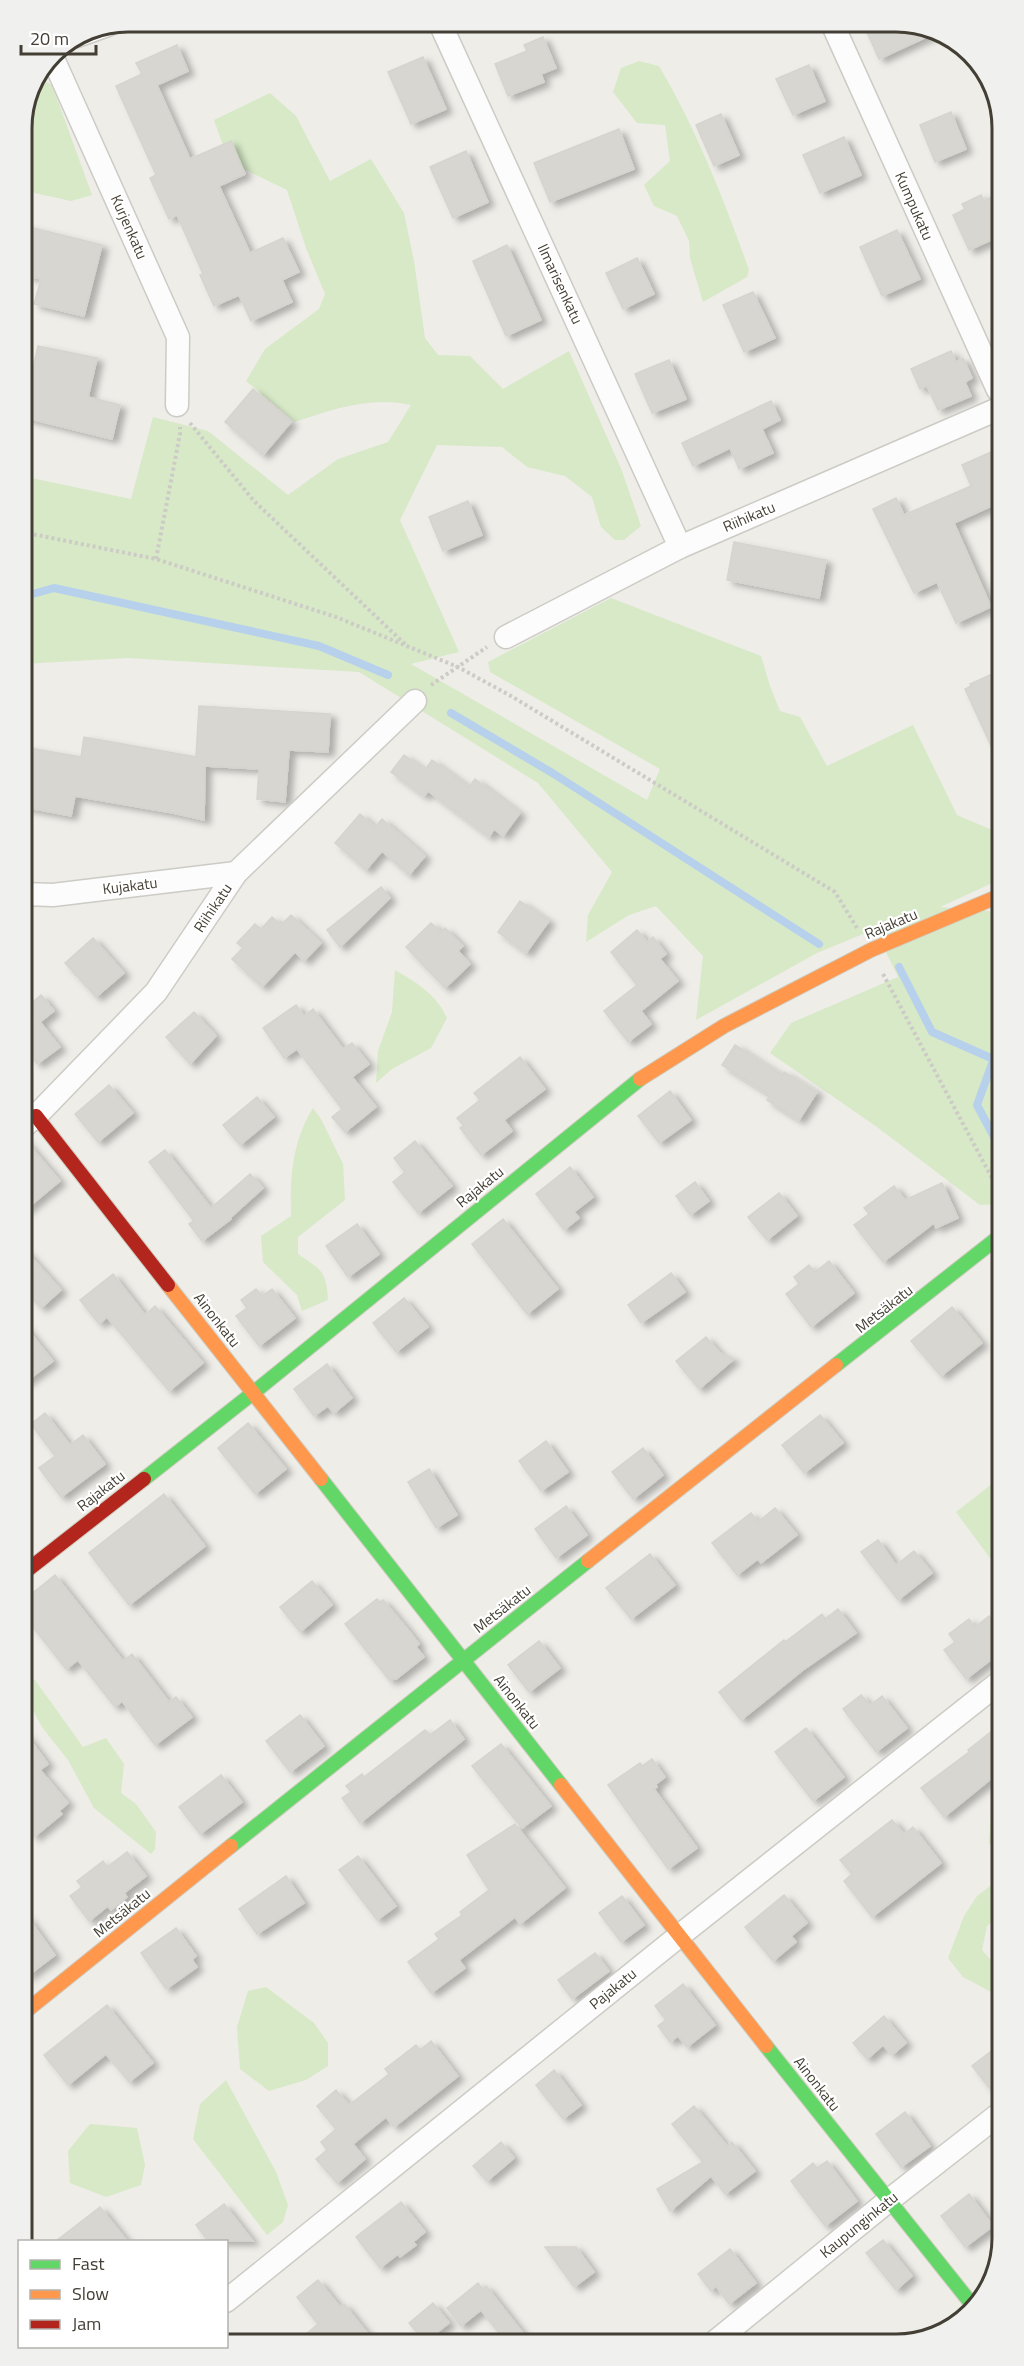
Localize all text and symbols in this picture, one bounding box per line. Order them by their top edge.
scale bar [21,18,96,56]
text: 20 m [30,25,69,52]
street label: Kumpukatu [889,168,940,244]
street label: Kurjenkatu [105,191,154,263]
street label: Ilmarisenkatu [532,240,589,328]
street label: Riihikatu [719,495,779,538]
street label: Kujakatu [101,871,159,900]
street label: Riihikatu [188,878,238,937]
street label: Rajakatu [861,902,921,945]
street label: Rajakatu [451,1160,508,1213]
street label: Metsäkatu [850,1279,917,1339]
street label: Ainonkatu [189,1287,246,1352]
street label: Rajakatu [72,1464,130,1517]
street label: Metsäkatu [468,1579,535,1639]
street label: Ainonkatu [489,1669,546,1734]
street label: Metsäkatu [88,1882,155,1943]
street label: Pajakatu [584,1962,641,2015]
street label: Ainonkatu [789,2051,846,2116]
street label: Kaupunginkatu [815,2186,903,2263]
legend [18,2240,228,2348]
text: Fast [72,2250,105,2277]
text: Slow [72,2280,109,2307]
text: Jam [72,2310,101,2337]

